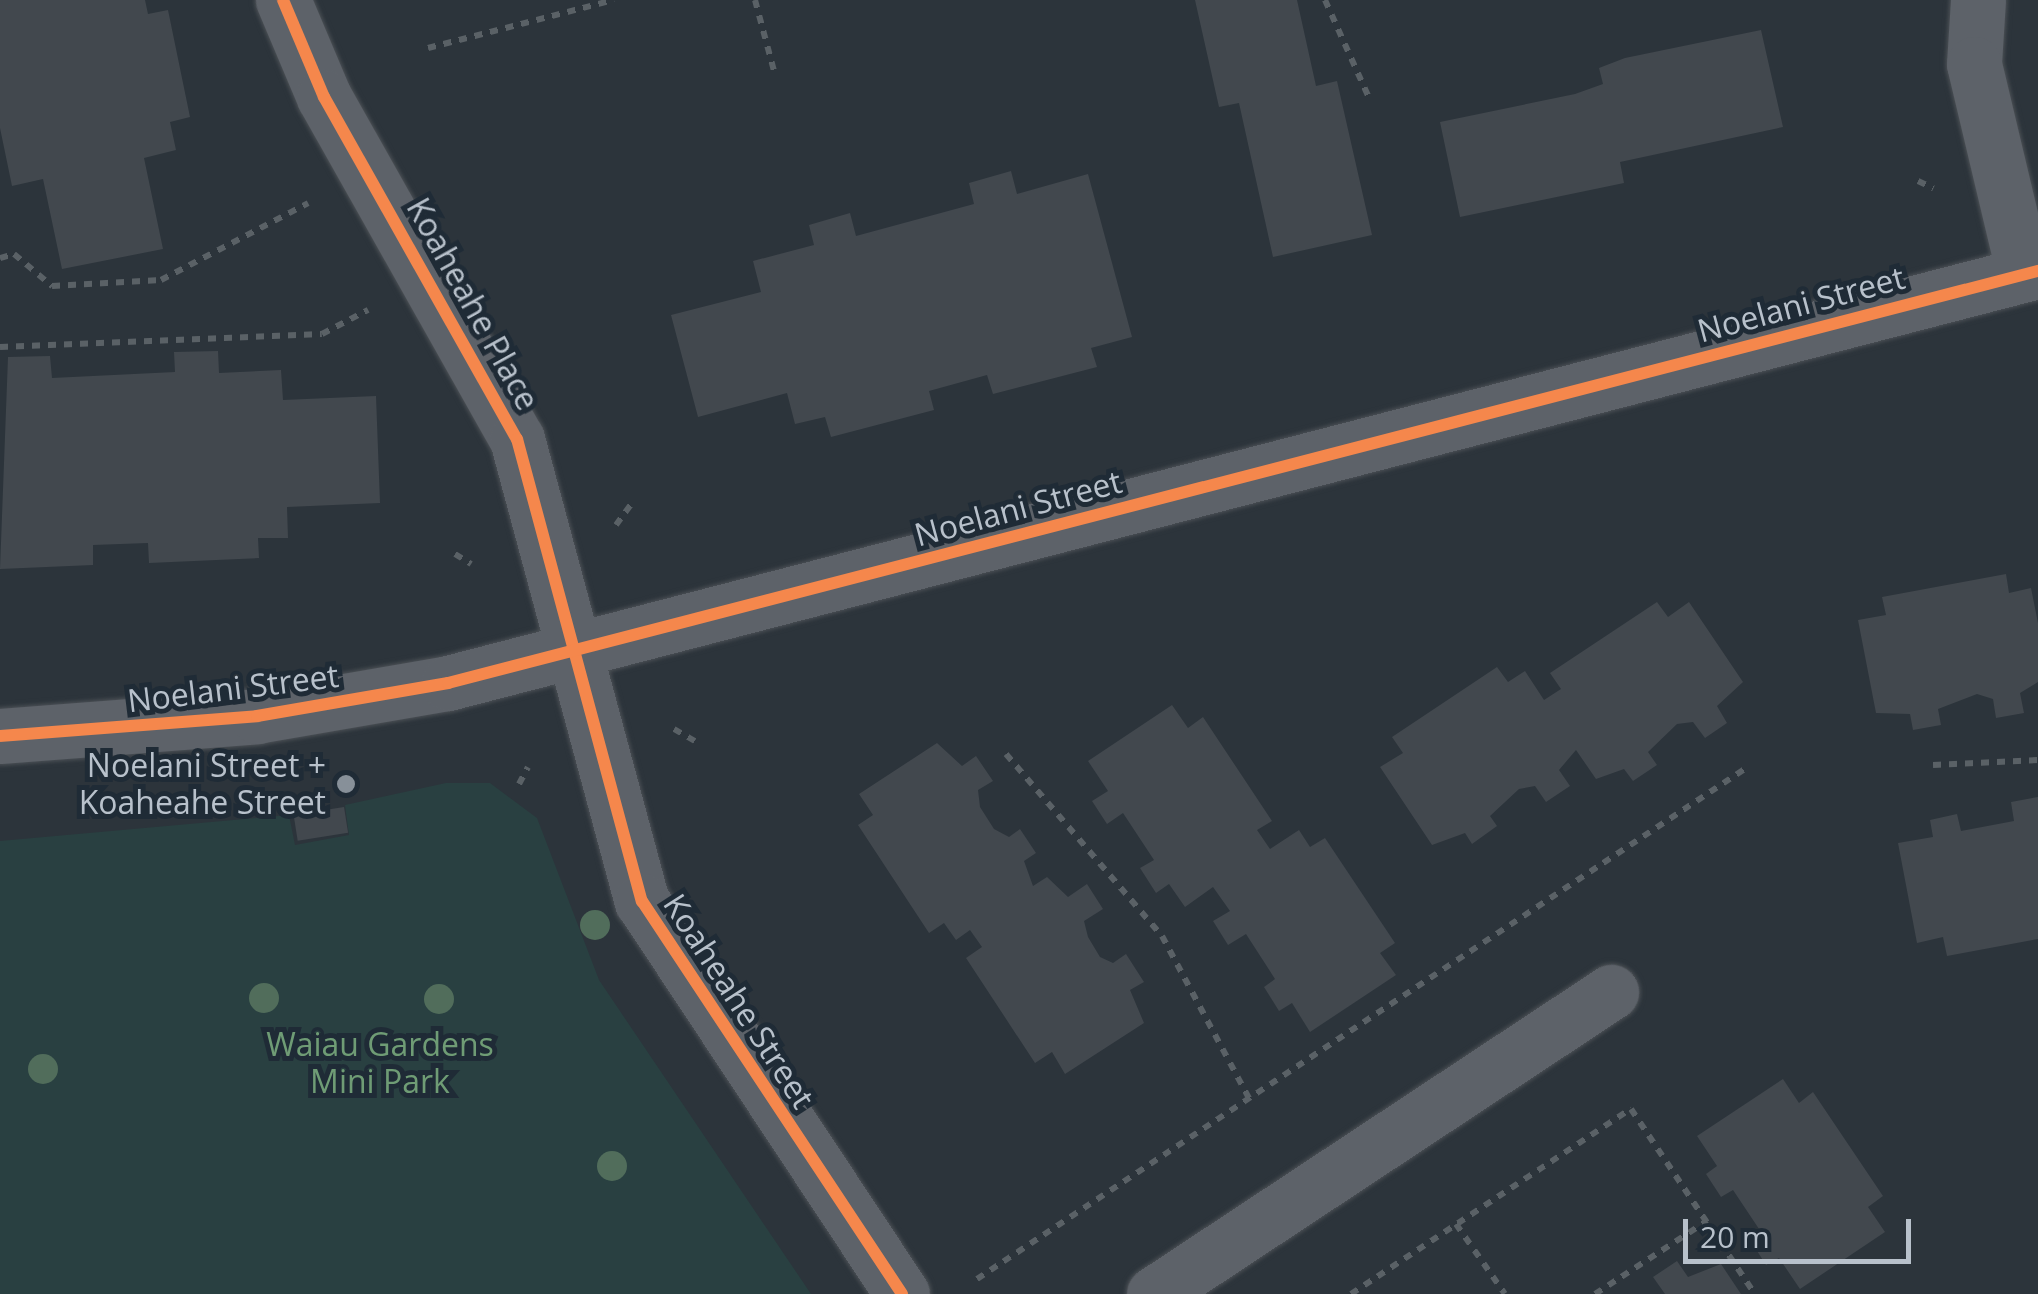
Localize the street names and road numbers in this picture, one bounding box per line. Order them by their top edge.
street label: Koaheahe Place [399,191,547,417]
street label: Noelani Street [1693,258,1909,350]
street label: Noelani Street [910,462,1126,554]
street label: Noelani Street [125,656,341,720]
street label: Koaheahe Street [656,887,822,1115]

